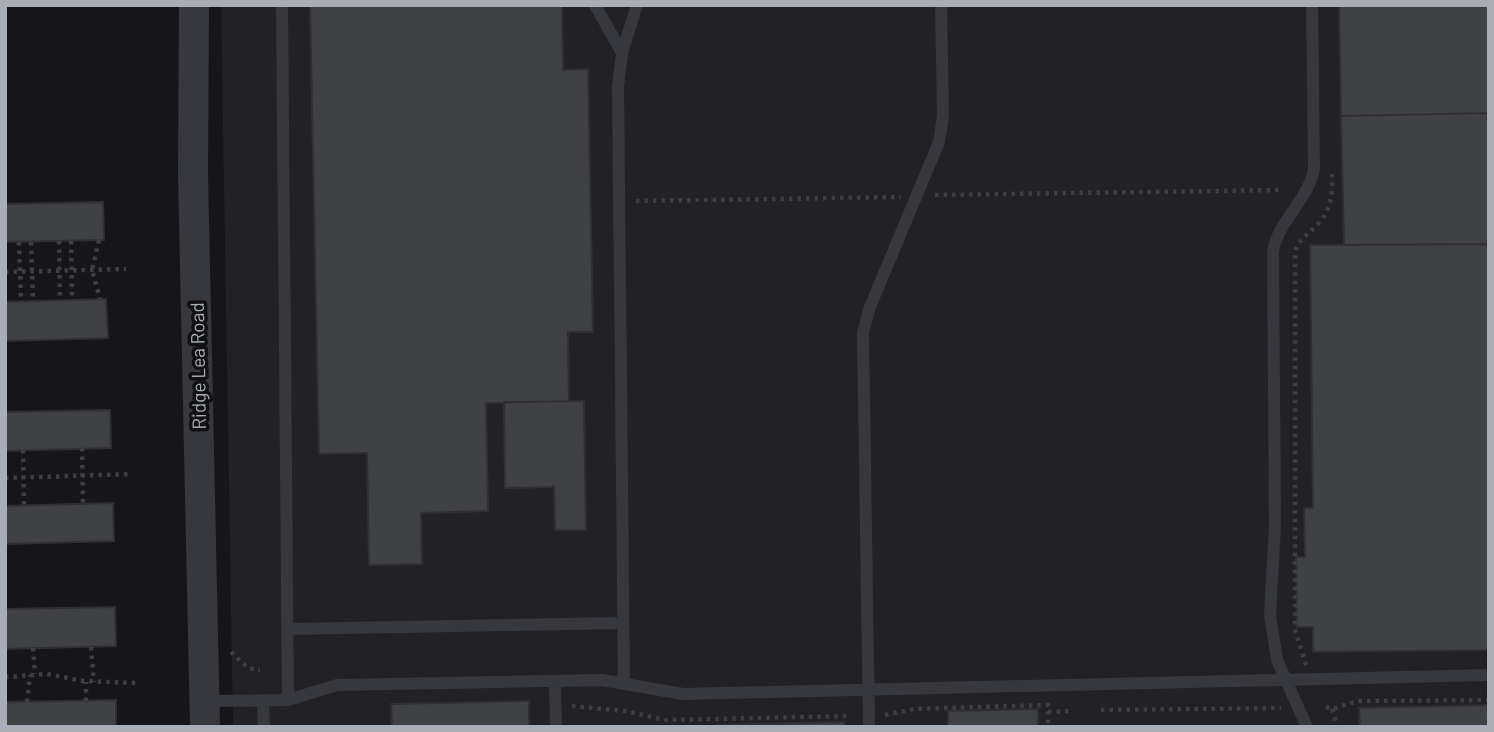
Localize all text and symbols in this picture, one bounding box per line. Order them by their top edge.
street label: Ridge Lea Road [185,302,210,430]

